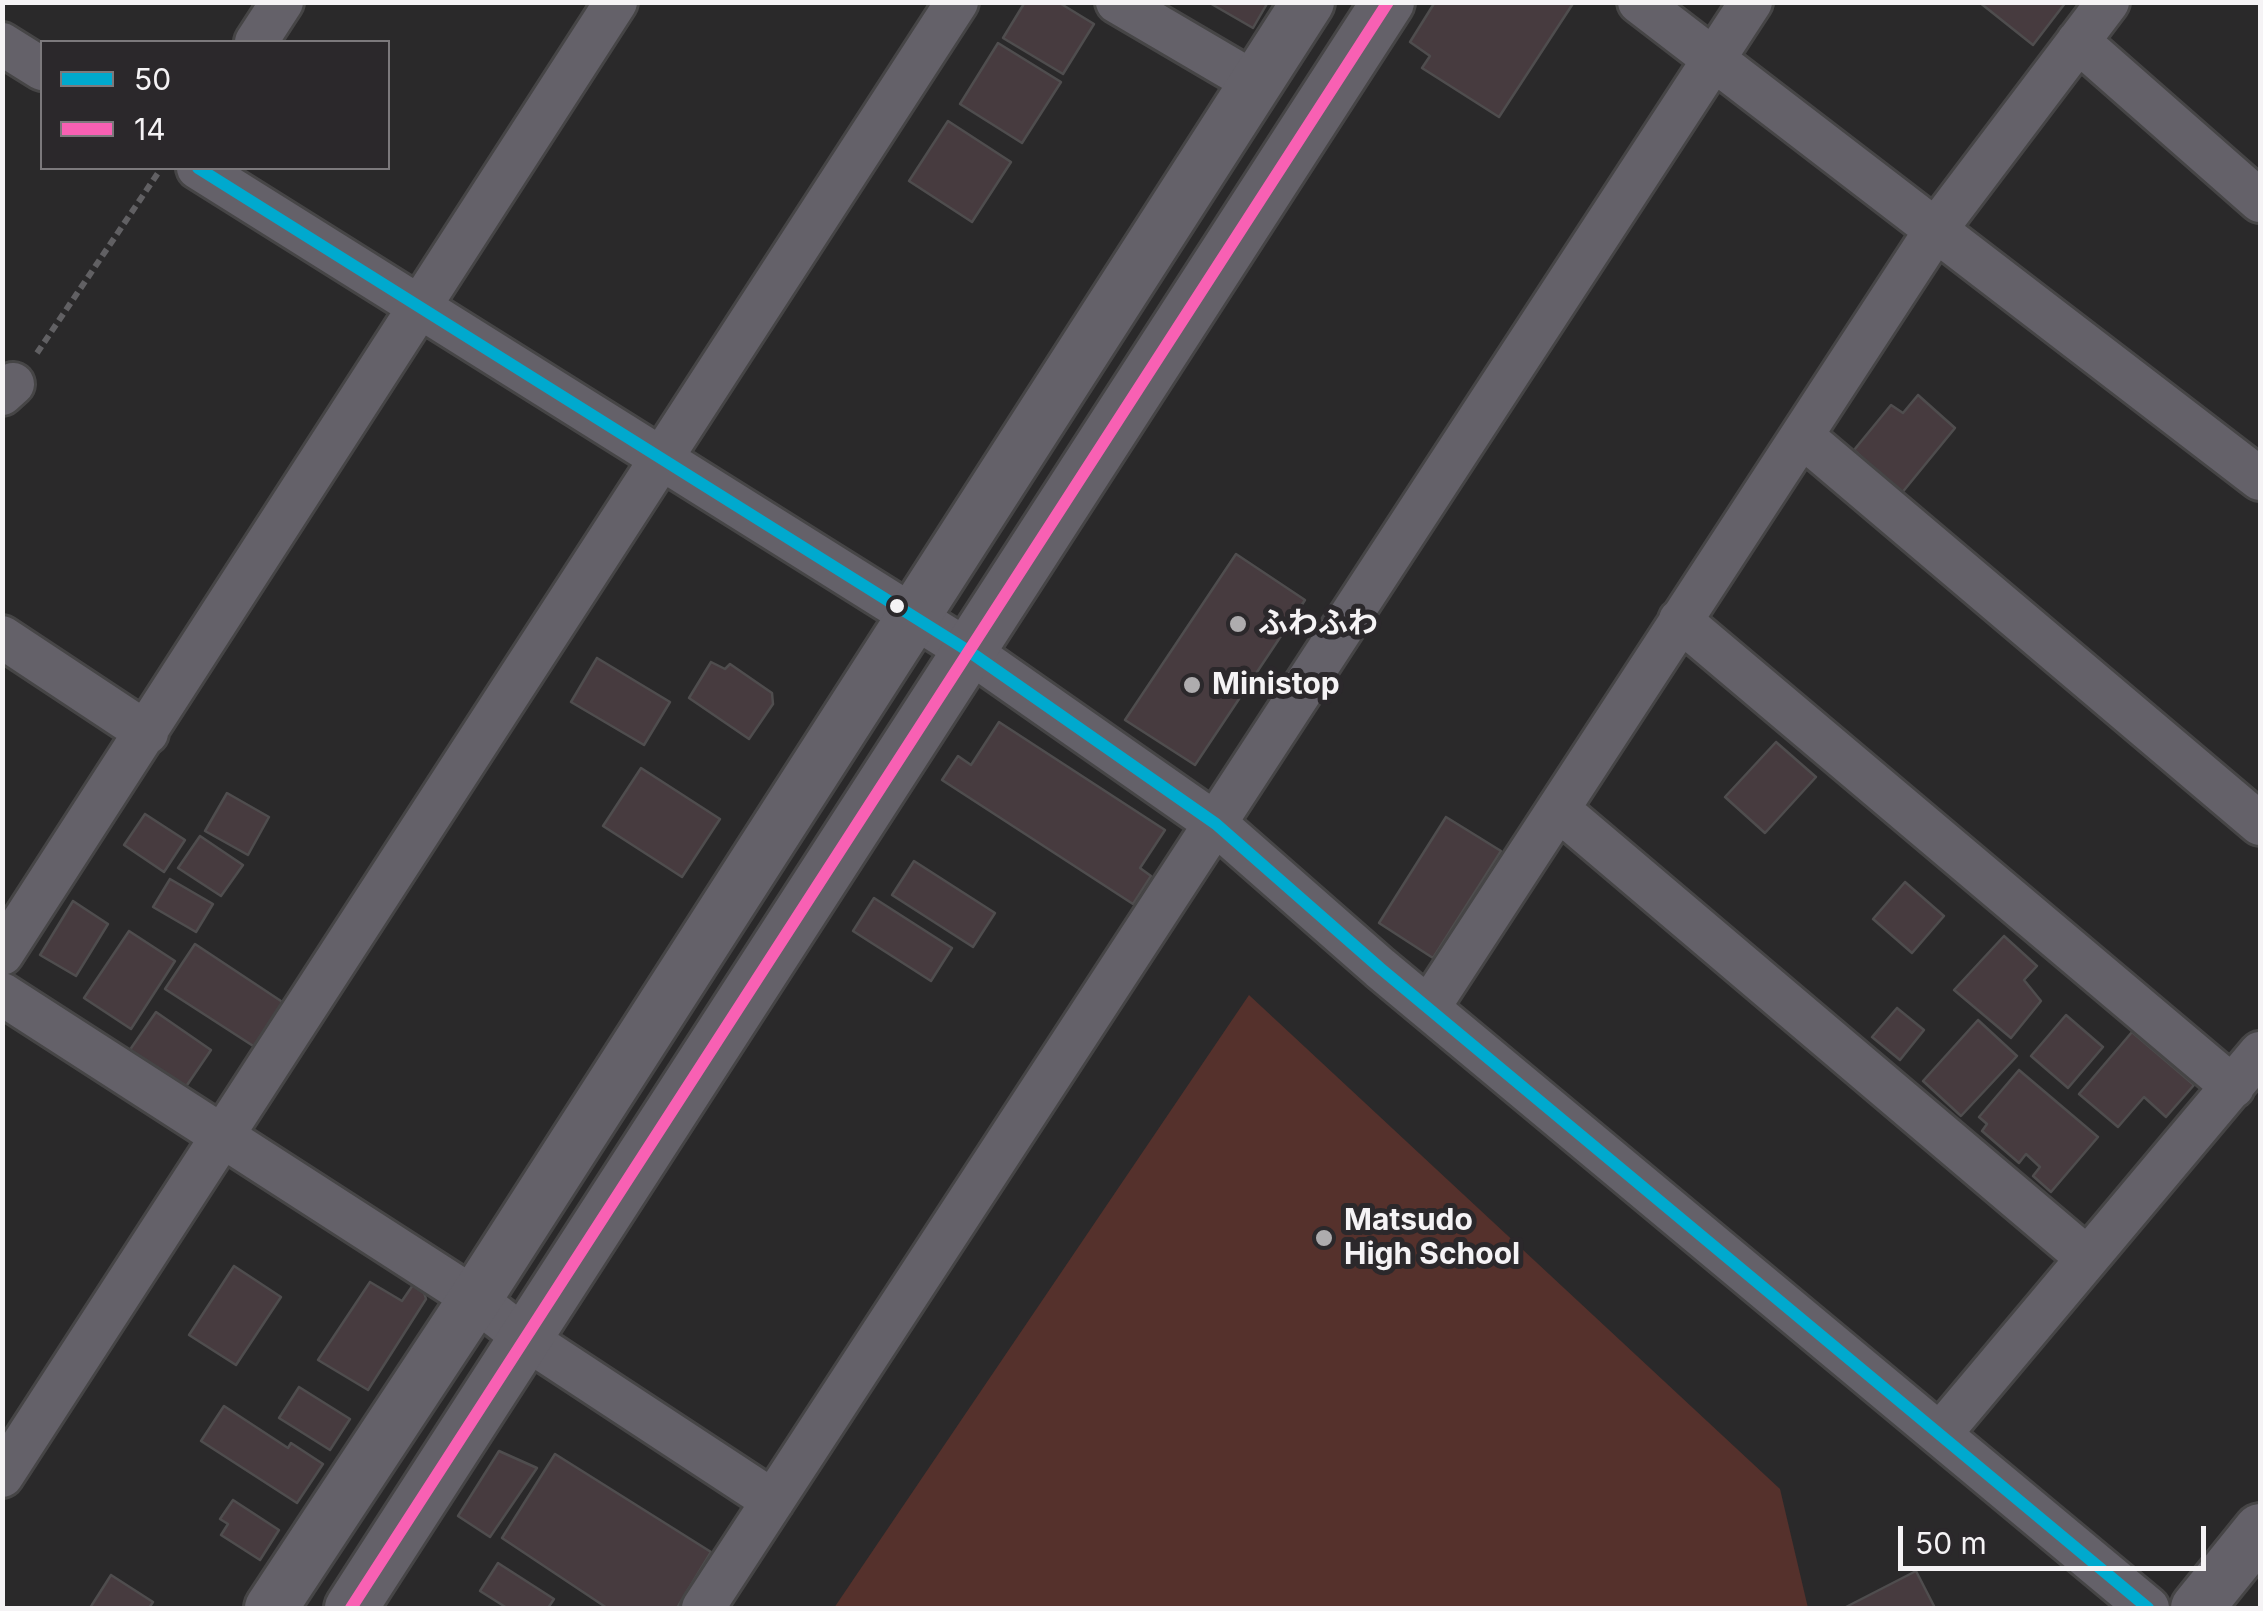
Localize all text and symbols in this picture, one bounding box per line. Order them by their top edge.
legend [40,40,390,170]
text: 50 [134,61,171,97]
text: 14 [134,111,166,147]
unlabelled marker [887,596,907,616]
place label: ふわふわ [1258,606,1378,642]
marker: ふわふわ [1227,613,1249,635]
place label: Ministop [1212,667,1340,703]
marker: Ministop [1181,674,1203,696]
place label: Matsudo High School [1344,1203,1520,1274]
marker: Matsudo High School [1313,1227,1335,1249]
scale bar [1903,1506,2210,1568]
text: 50 m [1915,1525,1987,1561]

